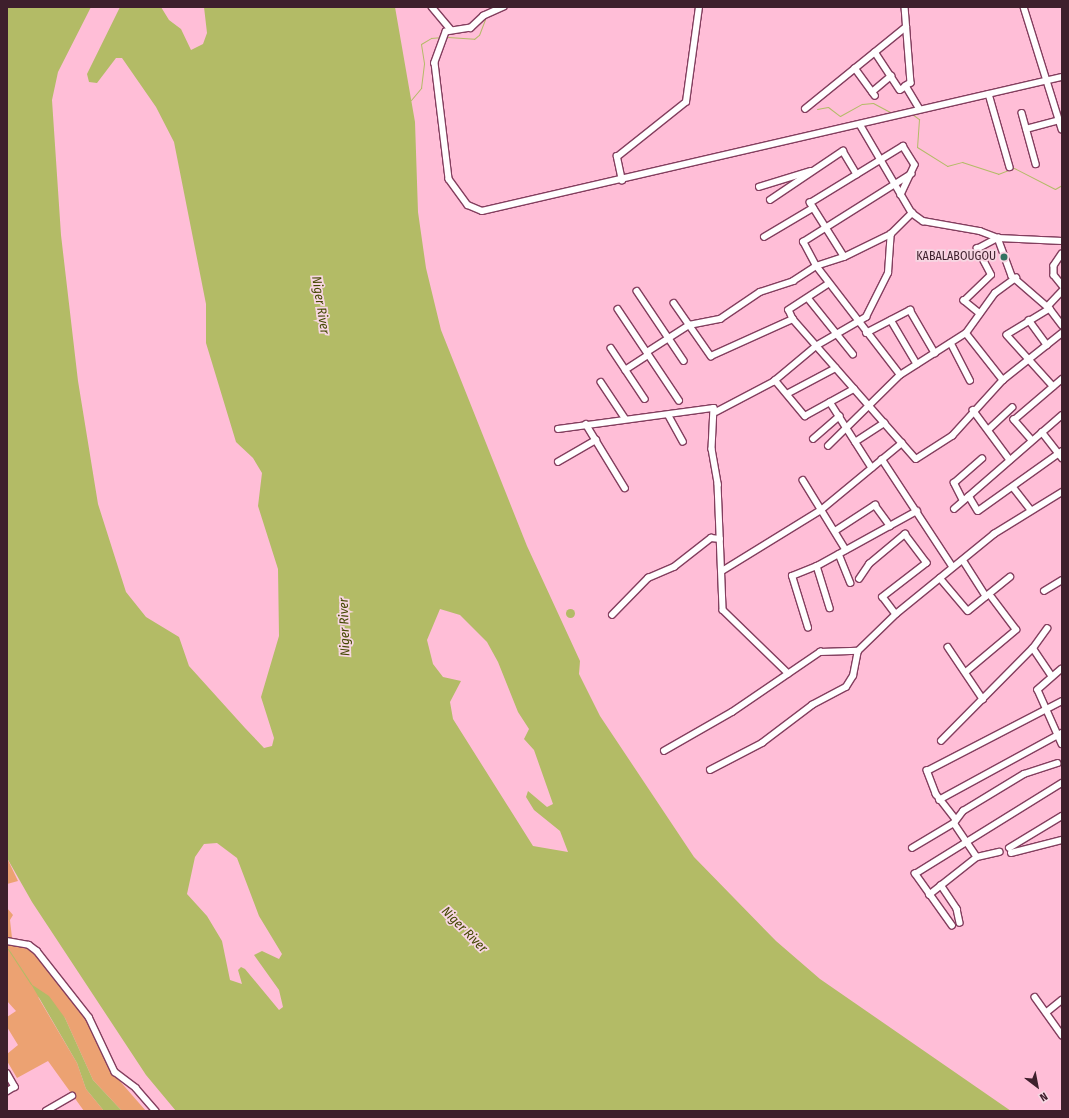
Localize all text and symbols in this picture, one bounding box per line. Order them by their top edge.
place label: KABALABOUGOU [916,250,996,264]
marker: KABALABOUGOU [999,252,1009,262]
water label: Niger River [308,275,332,335]
water label: Niger River [336,598,354,656]
water label: Niger River [438,904,490,956]
north arrow [1017,1066,1057,1106]
text: N [1037,1089,1050,1104]

